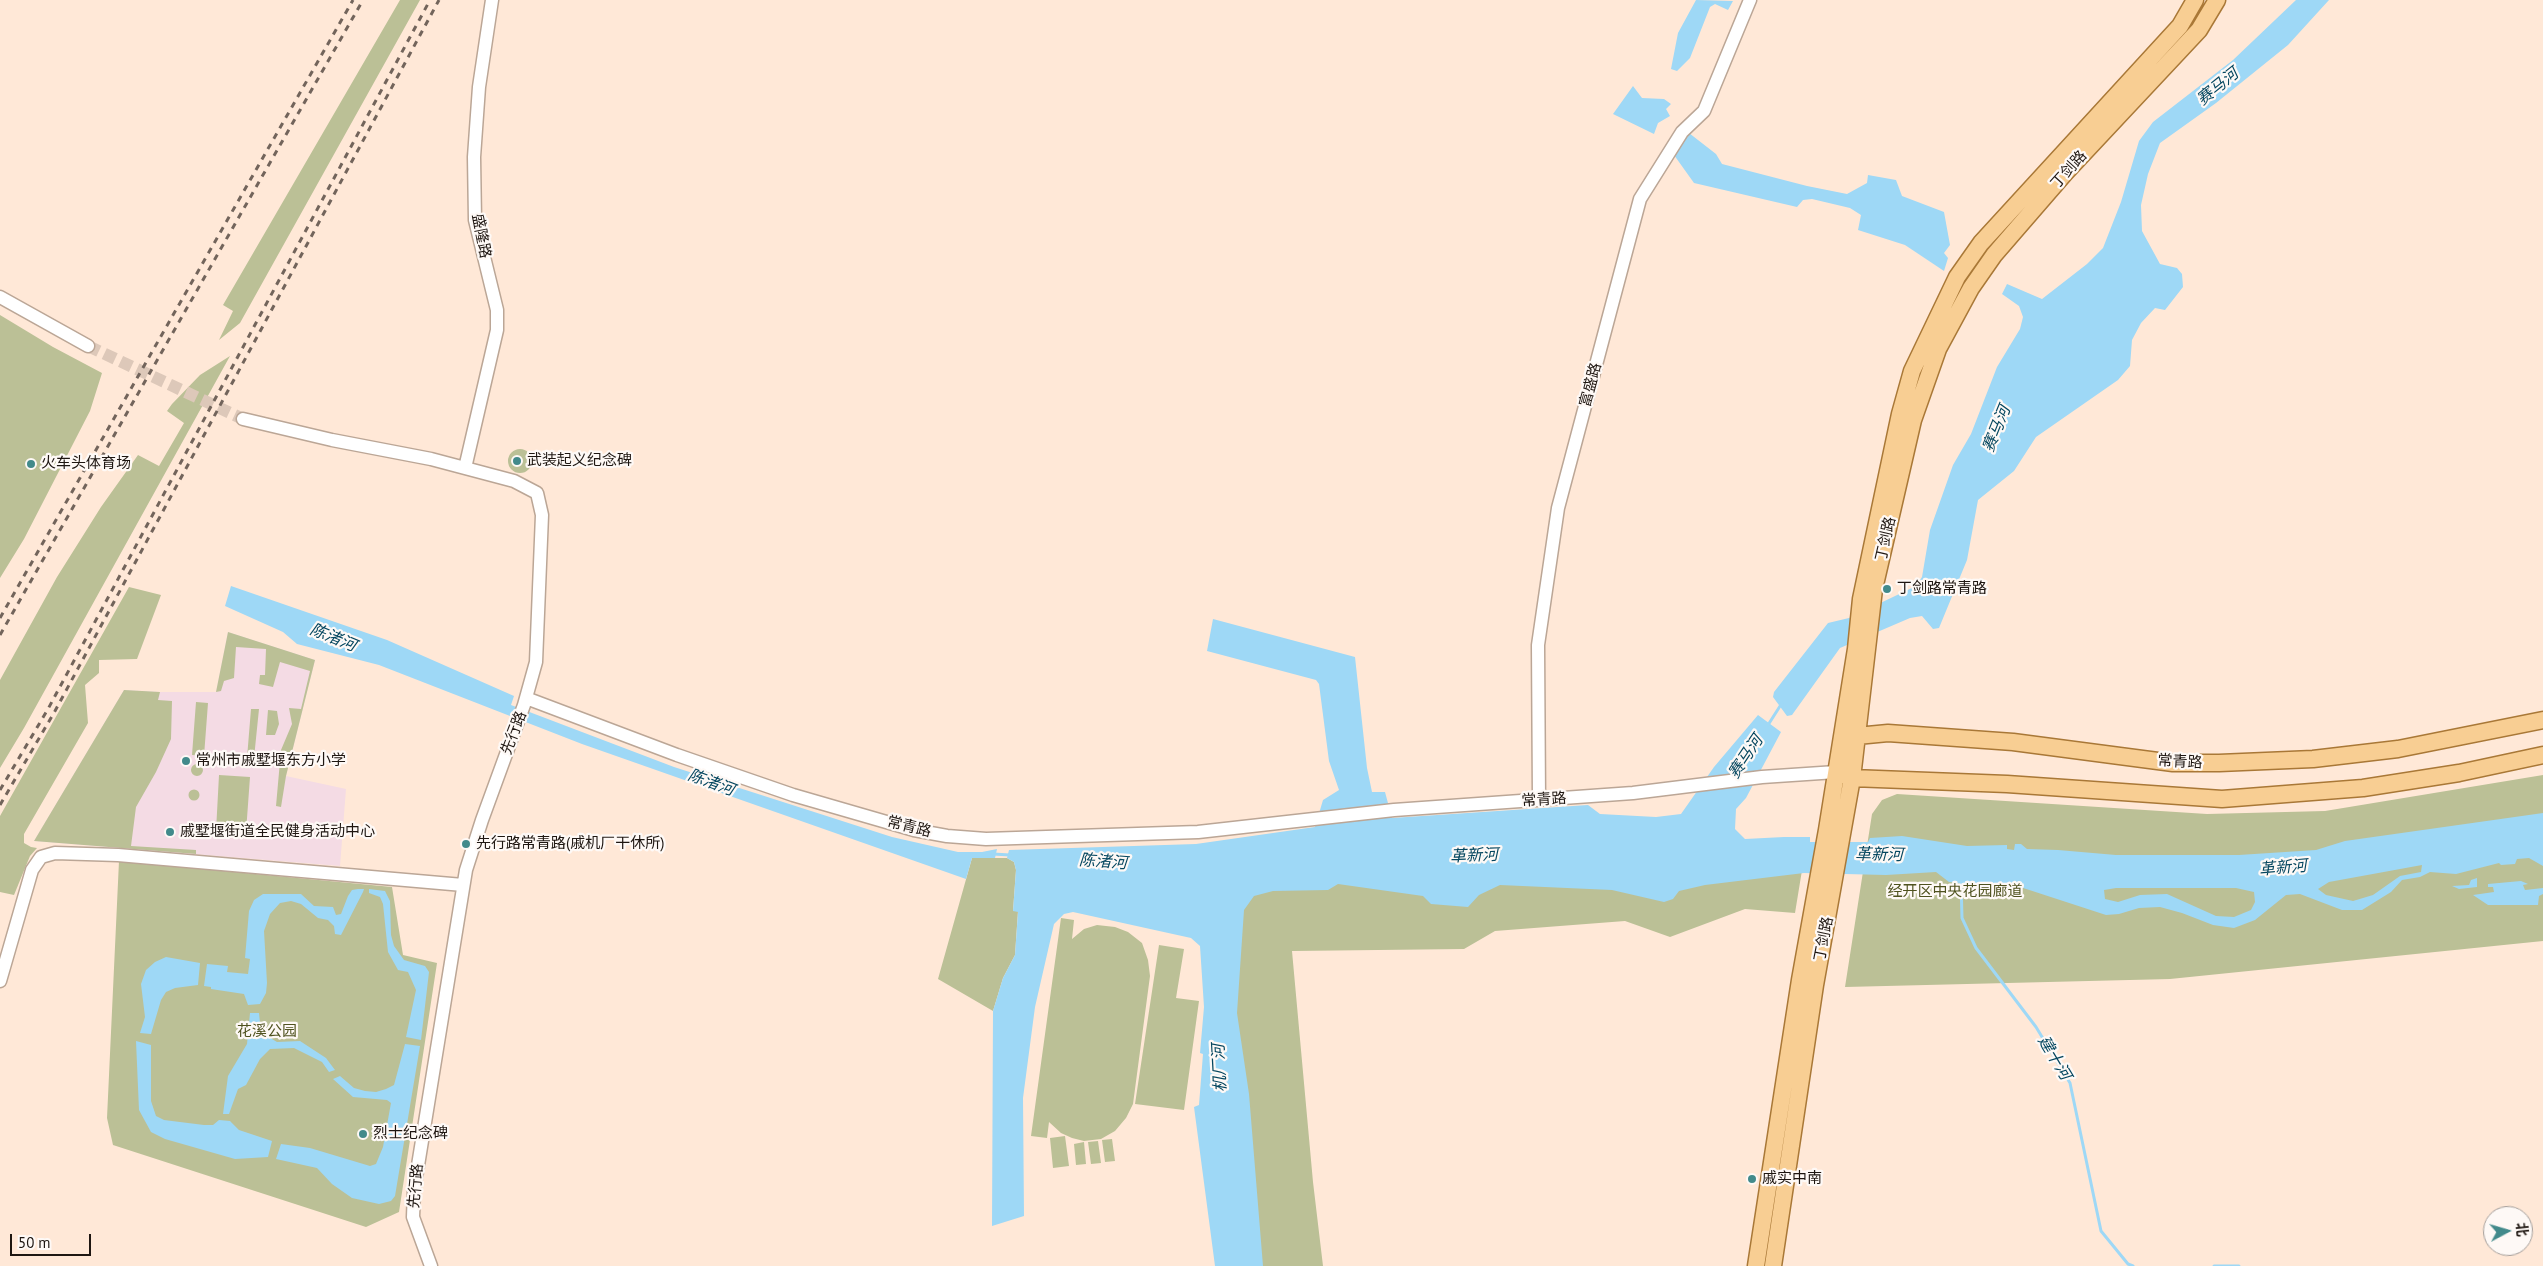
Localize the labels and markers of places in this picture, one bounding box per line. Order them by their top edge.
place label: 武装起义纪念碑 [527,452,632,470]
place label: 火车头体育场 [41,455,131,473]
marker: 武装起义纪念碑 [511,455,523,467]
marker: 火车头体育场 [25,458,37,470]
place label: 丁剑路常青路 [1897,580,1987,598]
marker: 丁剑路常青路 [1881,583,1893,595]
place label: 常州市戚墅堰东方小学 [196,752,346,770]
marker: 常州市戚墅堰东方小学 [180,755,192,767]
place label: 戚墅堰街道全民健身活动中心 [180,823,375,841]
marker: 戚墅堰街道全民健身活动中心 [164,826,176,838]
place label: 先行路常青路(戚机厂干休所) [476,835,664,853]
marker: 先行路常青路(戚机厂干休所) [460,838,472,850]
place label: 烈士纪念碑 [373,1125,448,1143]
marker: 烈士纪念碑 [357,1128,369,1140]
place label: 戚实中南 [1762,1170,1822,1188]
marker: 戚实中南 [1746,1173,1758,1185]

